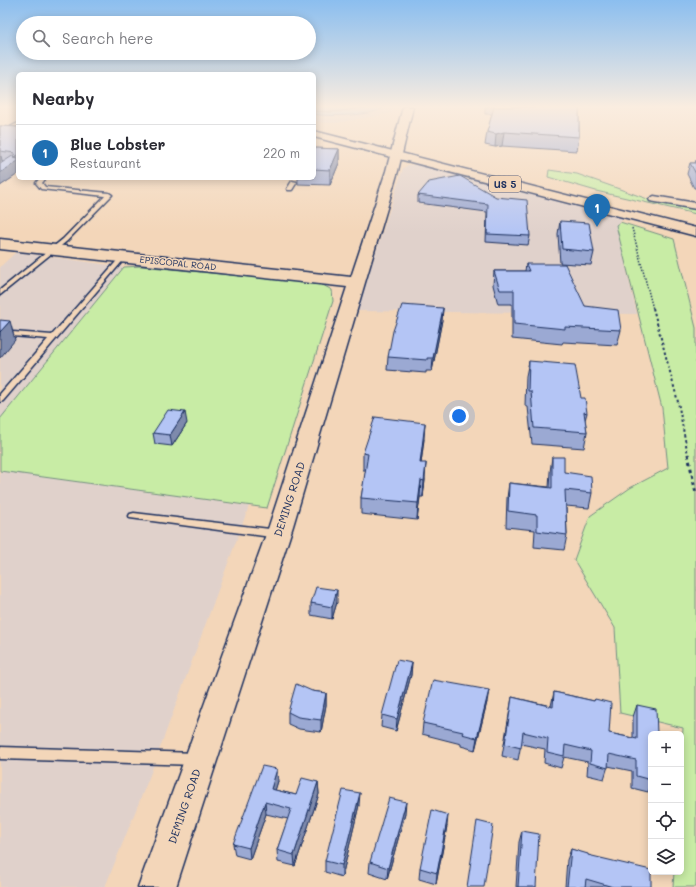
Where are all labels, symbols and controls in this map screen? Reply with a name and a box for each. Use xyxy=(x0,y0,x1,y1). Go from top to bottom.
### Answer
search box xyxy=(16,16,316,60)
icon: search xyxy=(30,27,52,49)
text: Search here xyxy=(62,28,153,48)
text: Nearby xyxy=(32,87,94,109)
text: Blue Lobster xyxy=(70,134,165,154)
text: 1 xyxy=(42,144,48,161)
text: 220 m xyxy=(263,144,300,161)
text: Restaurant xyxy=(70,154,141,171)
road number: US 5 xyxy=(489,176,521,192)
pin: 1 xyxy=(584,194,610,227)
street label: EPISCOPAL ROAD xyxy=(139,253,217,273)
your location xyxy=(449,406,469,426)
street label: DEMING ROAD xyxy=(270,460,308,538)
map controls xyxy=(648,731,684,875)
button: + xyxy=(648,731,684,767)
street label: DEMING ROAD xyxy=(164,767,204,845)
button: − xyxy=(648,767,684,803)
button: locate xyxy=(648,803,684,839)
button: layers xyxy=(648,839,684,875)

